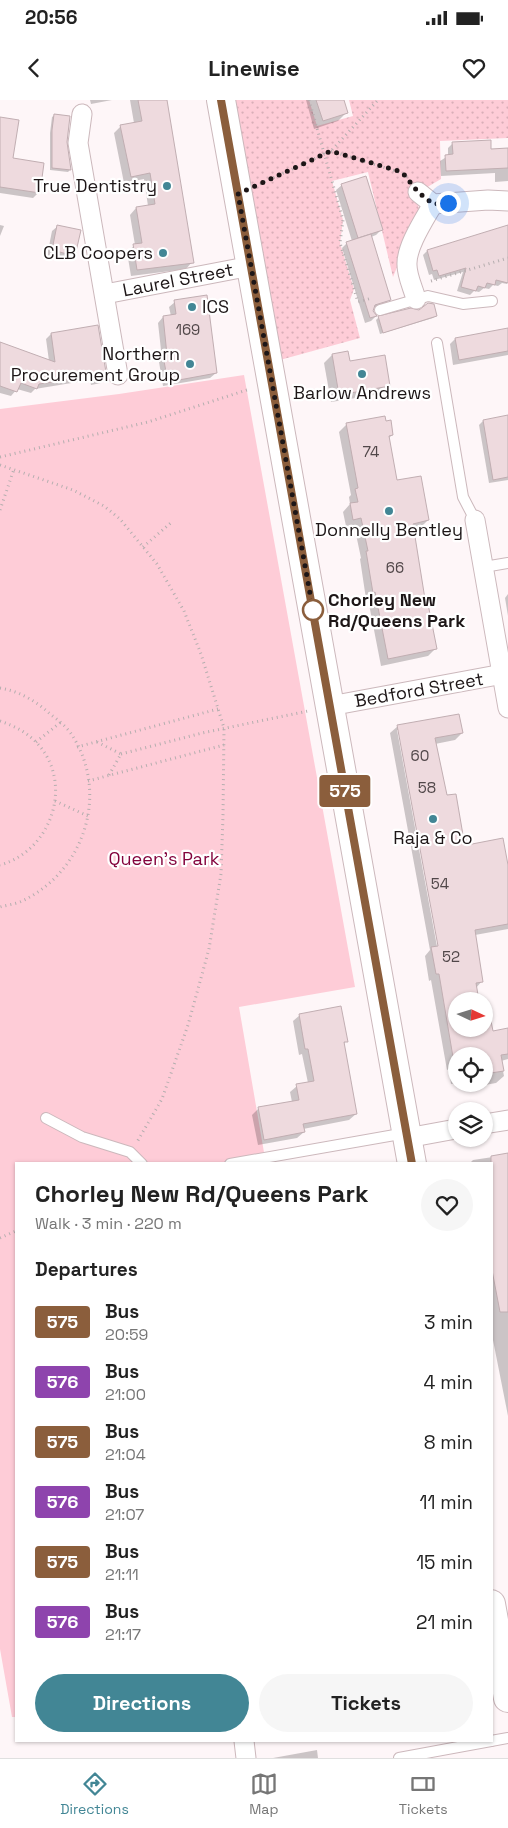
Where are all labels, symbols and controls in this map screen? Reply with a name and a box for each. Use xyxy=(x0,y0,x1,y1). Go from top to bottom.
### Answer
text: 20:56 xyxy=(25,5,77,30)
icon: back xyxy=(20,54,48,82)
text: Linewise xyxy=(208,54,300,82)
icon: heart xyxy=(460,54,488,82)
place label: True Dentistry xyxy=(33,174,157,197)
marker: True Dentistry xyxy=(161,180,173,192)
your location xyxy=(436,191,461,216)
place label: CLB Coopers xyxy=(43,241,153,264)
marker: CLB Coopers xyxy=(157,247,169,259)
street label: Laurel Street xyxy=(121,258,235,301)
place label: ICS xyxy=(202,295,229,318)
marker: ICS xyxy=(186,301,198,313)
house number: 169 xyxy=(176,320,200,339)
place label: Northern Procurement Group xyxy=(11,342,180,386)
marker: Northern Procurement Group xyxy=(184,358,196,370)
marker: Barlow Andrews xyxy=(356,368,368,380)
place label: Barlow Andrews xyxy=(293,381,431,404)
house number: 74 xyxy=(363,442,379,461)
marker: Donnelly Bentley xyxy=(383,505,395,517)
place label: Donnelly Bentley xyxy=(315,518,463,541)
house number: 66 xyxy=(386,558,404,577)
place label: Chorley New Rd/Queens Park xyxy=(328,588,465,632)
marker: Chorley New Rd/Queens Park xyxy=(302,599,324,621)
street label: Bedford Street xyxy=(353,667,485,712)
house number: 60 xyxy=(411,746,429,765)
line badge: 575 xyxy=(316,775,374,807)
house number: 58 xyxy=(418,778,436,797)
text: 575 xyxy=(329,779,361,802)
marker: Raja & Co xyxy=(427,813,439,825)
place label: Raja & Co xyxy=(393,826,473,849)
park label: Queen's Park xyxy=(109,847,220,870)
house number: 54 xyxy=(431,874,449,893)
house number: 52 xyxy=(442,947,460,966)
north arrow xyxy=(448,992,492,1038)
map controls xyxy=(448,992,493,1147)
button: locate xyxy=(448,1047,493,1092)
button: layers xyxy=(448,1102,493,1147)
text: Chorley New Rd/Queens Park xyxy=(35,1178,368,1209)
button: heart xyxy=(421,1179,473,1231)
text: Walk · 3 min · 220 m xyxy=(35,1213,182,1234)
text: Departures xyxy=(35,1257,138,1282)
text: Bus xyxy=(105,1299,139,1324)
text: 575 xyxy=(47,1310,78,1333)
text: 3 min xyxy=(424,1310,473,1335)
text: 20:59 xyxy=(105,1324,148,1345)
text: Bus xyxy=(105,1359,139,1384)
text: 576 xyxy=(47,1370,78,1393)
text: 4 min xyxy=(424,1370,473,1395)
text: 21:00 xyxy=(105,1384,146,1405)
text: Bus xyxy=(105,1419,139,1444)
text: 575 xyxy=(47,1430,78,1453)
text: 8 min xyxy=(424,1430,473,1455)
text: 21:04 xyxy=(105,1444,146,1465)
text: Bus xyxy=(105,1479,139,1504)
text: 576 xyxy=(47,1490,78,1513)
text: 11 min xyxy=(420,1490,473,1515)
text: 21:07 xyxy=(105,1504,144,1525)
text: Bus xyxy=(105,1539,139,1564)
text: 575 xyxy=(47,1550,78,1573)
text: 15 min xyxy=(416,1550,473,1575)
text: 21:11 xyxy=(105,1564,139,1585)
text: Bus xyxy=(105,1599,139,1624)
text: 576 xyxy=(47,1610,78,1633)
text: 21 min xyxy=(416,1610,473,1635)
text: 21:17 xyxy=(105,1624,141,1645)
button: Directions xyxy=(35,1674,249,1732)
button: Tickets xyxy=(259,1674,473,1732)
tab: Directions xyxy=(60,1770,129,1818)
tab: Map xyxy=(249,1770,278,1818)
tab: Tickets xyxy=(399,1770,448,1818)

